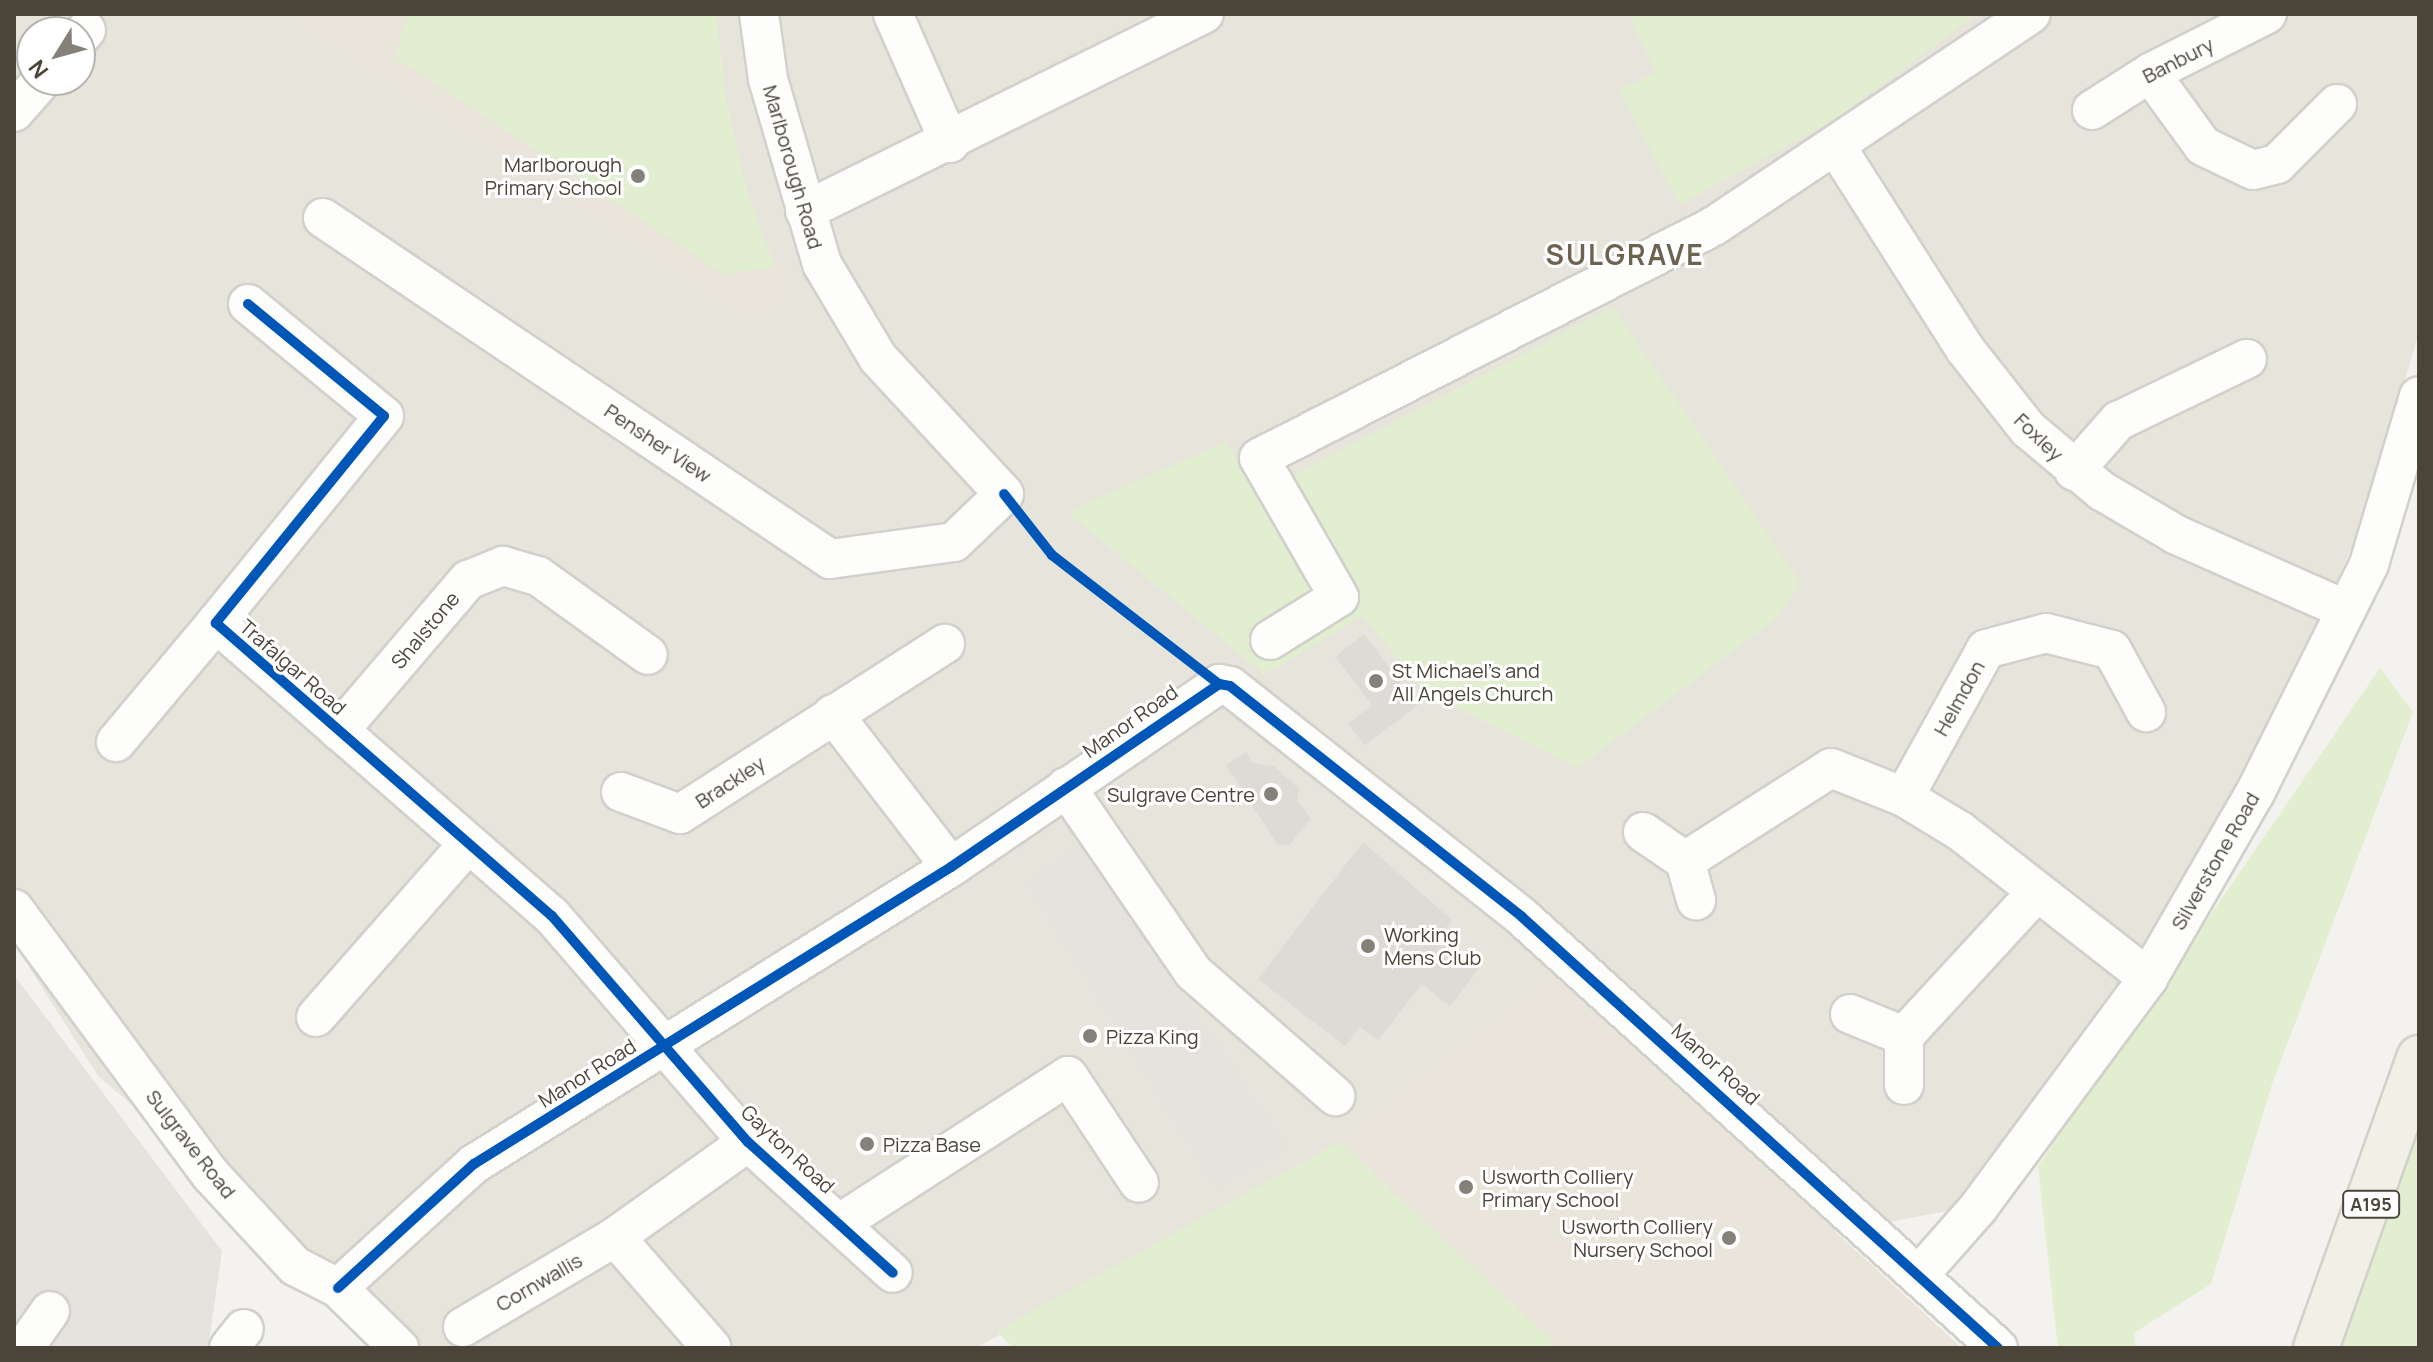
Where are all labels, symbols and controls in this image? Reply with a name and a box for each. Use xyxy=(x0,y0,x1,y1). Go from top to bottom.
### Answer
north arrow xyxy=(16,16,96,96)
street label: Banbury xyxy=(2138,32,2218,88)
text: N xyxy=(22,54,55,85)
street label: Marlborough Road xyxy=(758,82,828,252)
place label: Marlborough Primary School xyxy=(485,152,622,199)
marker: Marlborough Primary School xyxy=(629,167,647,185)
district label: SULGRAVE xyxy=(1545,237,1705,271)
street label: Pensher View xyxy=(600,399,716,487)
street label: Foxley xyxy=(2010,408,2068,466)
street label: Shalstone xyxy=(386,586,464,674)
street label: Trafalgar Road xyxy=(235,614,351,720)
street label: Helmdon xyxy=(1929,656,1989,740)
place label: St Michael's and All Angels Church xyxy=(1392,658,1553,705)
marker: St Michael's and All Angels Church xyxy=(1367,672,1385,690)
street label: Manor Road xyxy=(1078,680,1182,762)
street label: Brackley xyxy=(691,751,769,813)
place label: Sulgrave Centre xyxy=(1107,782,1255,806)
marker: Sulgrave Centre xyxy=(1262,785,1280,803)
street label: Silverstone Road xyxy=(2166,788,2264,934)
place label: Working Mens Club xyxy=(1384,922,1481,969)
marker: Working Mens Club xyxy=(1359,937,1377,955)
street label: Manor Road xyxy=(1667,1018,1765,1110)
place label: Pizza King xyxy=(1106,1024,1199,1048)
marker: Pizza King xyxy=(1081,1027,1099,1045)
street label: Manor Road xyxy=(534,1034,640,1112)
street label: Sulgrave Road xyxy=(141,1085,241,1203)
street label: Gayton Road xyxy=(736,1100,840,1198)
place label: Pizza Base xyxy=(883,1132,981,1156)
marker: Pizza Base xyxy=(858,1135,876,1153)
place label: Usworth Colliery Primary School xyxy=(1482,1164,1633,1211)
marker: Usworth Colliery Primary School xyxy=(1457,1178,1475,1196)
road number: A195 xyxy=(2341,1190,2401,1218)
place label: Usworth Colliery Nursery School xyxy=(1562,1214,1713,1261)
marker: Usworth Colliery Nursery School xyxy=(1720,1229,1738,1247)
street label: Cornwallis xyxy=(492,1248,586,1316)

